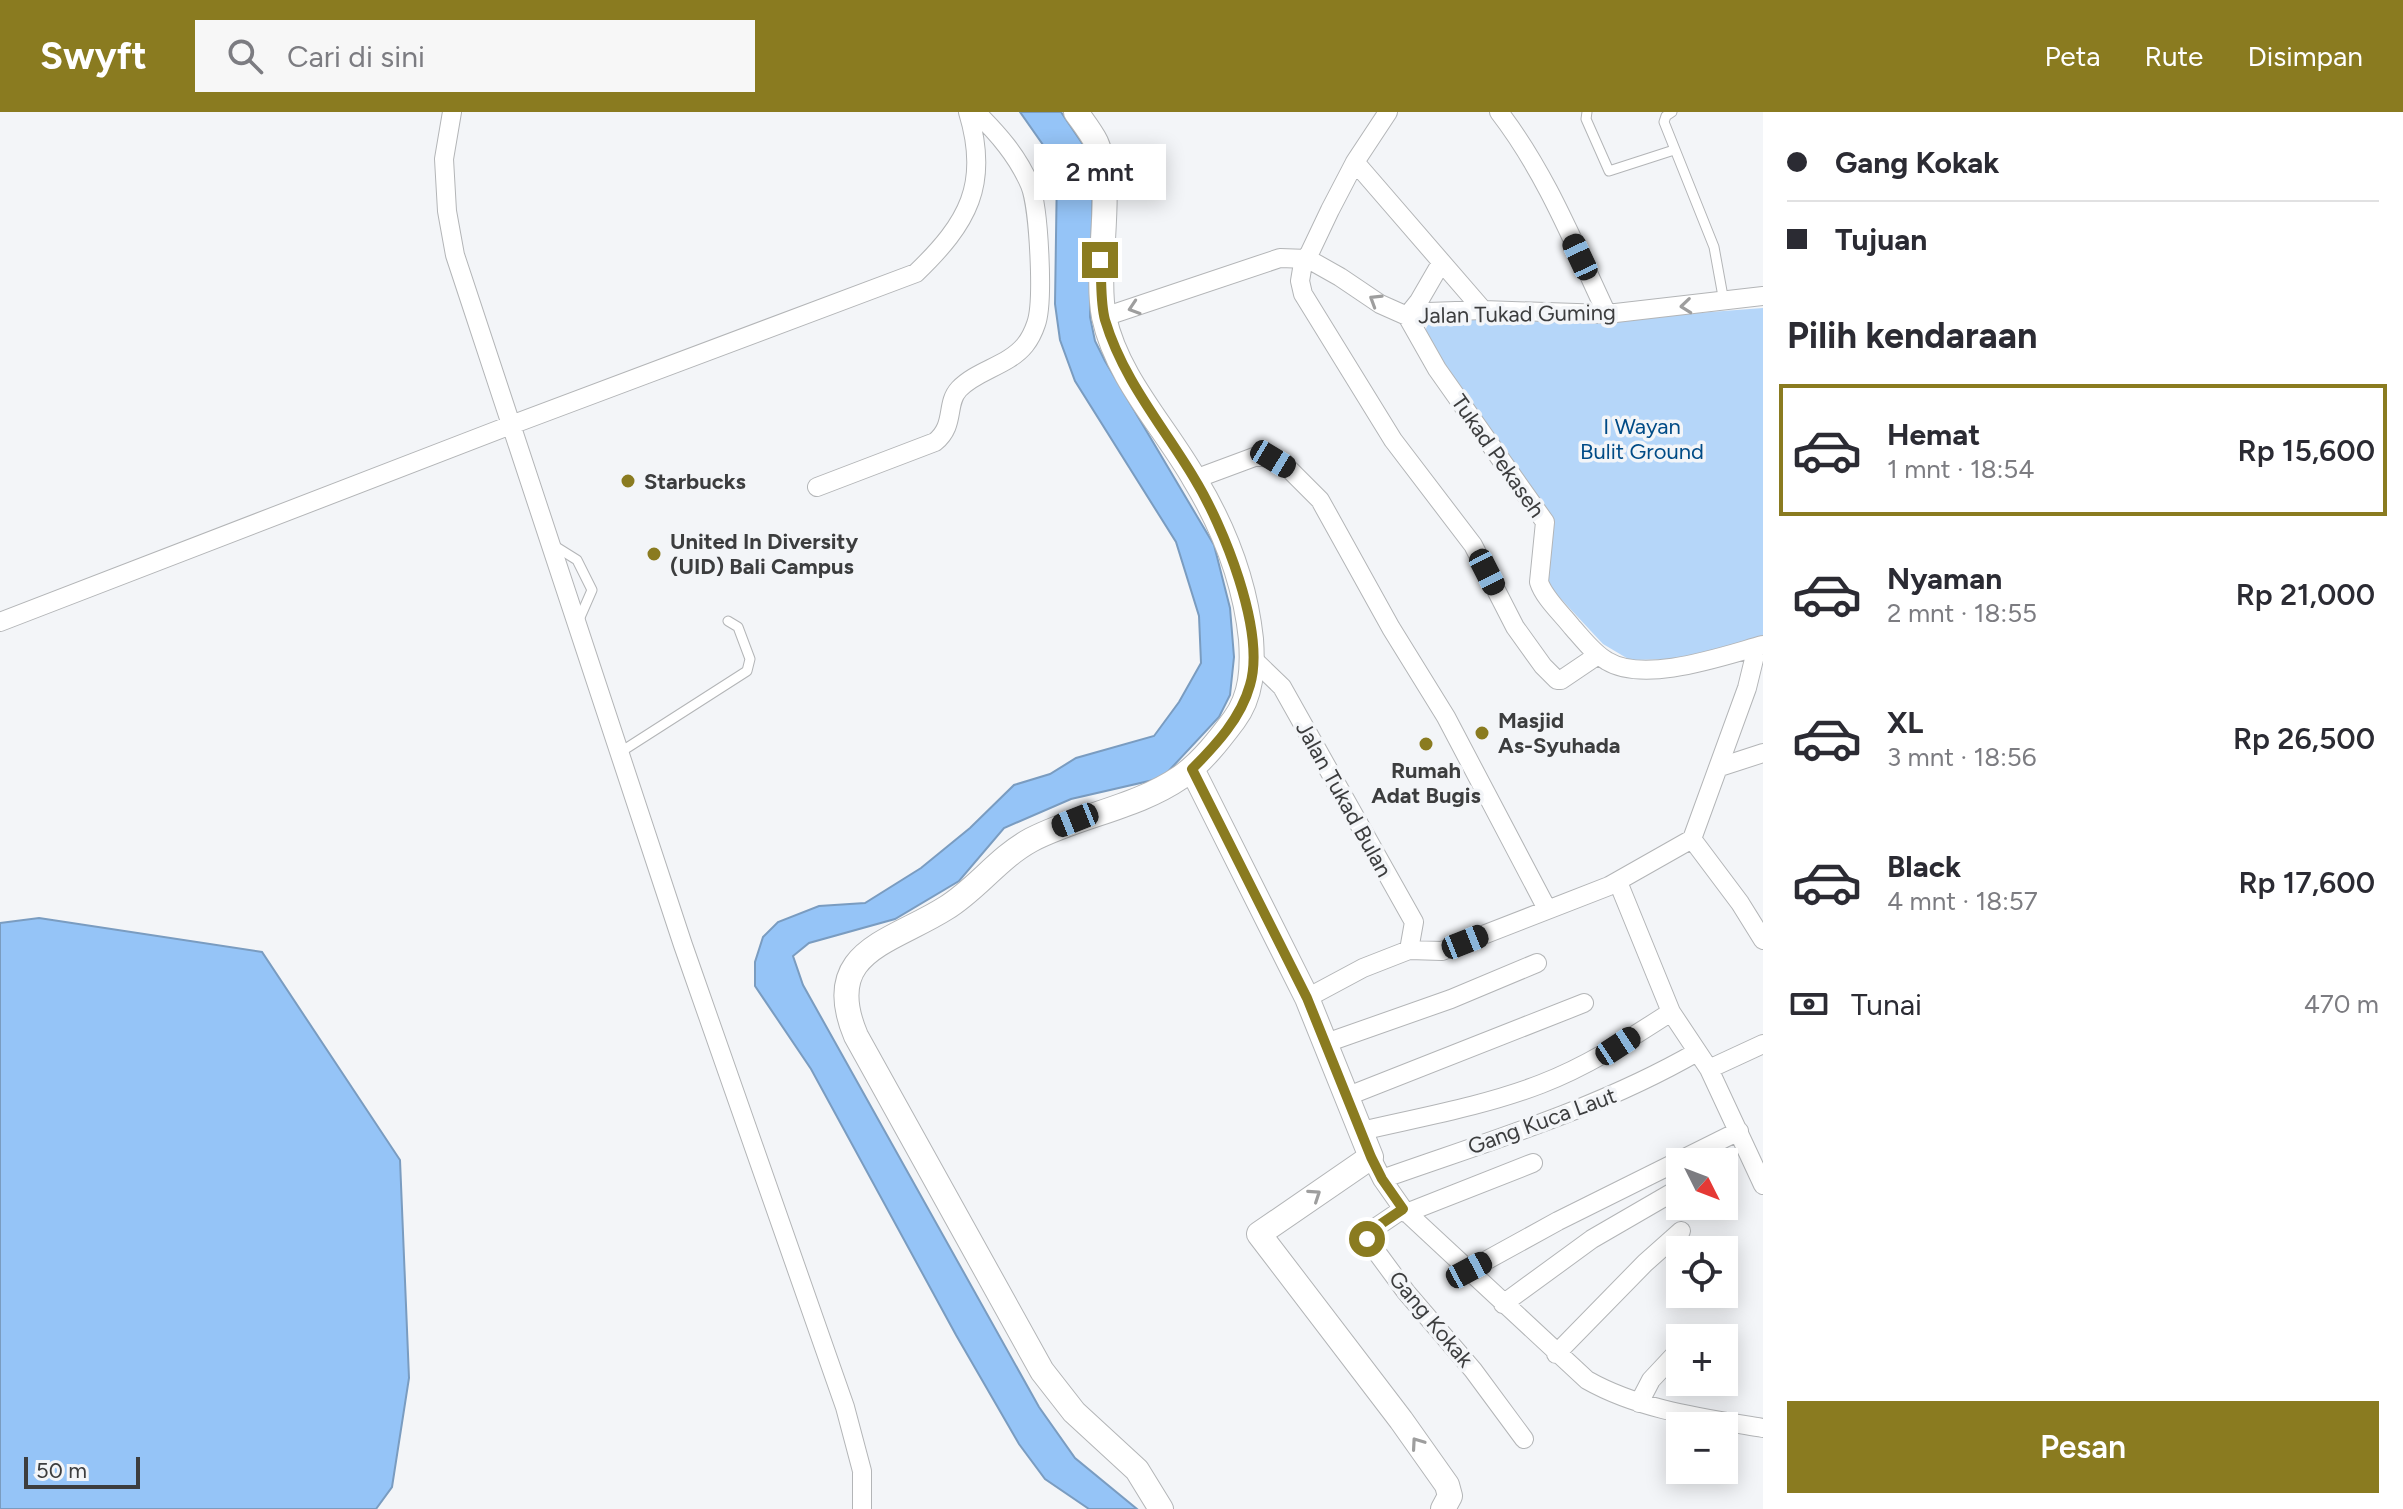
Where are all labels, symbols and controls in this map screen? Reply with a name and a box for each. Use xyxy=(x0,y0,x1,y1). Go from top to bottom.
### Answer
search box xyxy=(195,20,755,92)
text: Swyft xyxy=(40,33,147,79)
icon: search xyxy=(223,34,267,78)
text: Cari di sini xyxy=(287,38,425,75)
text: Peta xyxy=(2044,39,2100,73)
text: Rute xyxy=(2144,39,2203,73)
text: Disimpan xyxy=(2247,39,2363,73)
callout: 2 mnt xyxy=(1034,144,1166,200)
text: Gang Kokak xyxy=(1835,144,2000,181)
text: 2 mnt xyxy=(1066,156,1134,188)
text: Tujuan xyxy=(1835,221,1927,258)
car xyxy=(1559,230,1601,284)
route end xyxy=(1082,242,1118,278)
one-way arrow xyxy=(1369,294,1383,309)
one-way arrow xyxy=(1679,297,1692,314)
one-way arrow xyxy=(1128,298,1142,314)
street label: Jalan Tukad Guming xyxy=(1418,299,1616,329)
text: Pilih kendaraan xyxy=(1787,314,2037,357)
street label: Tukad Pekaseh xyxy=(1446,389,1550,523)
park label: I Wayan Bulit Ground xyxy=(1580,413,1704,465)
icon: car xyxy=(1791,414,1863,486)
text: Hemat xyxy=(1887,416,1980,453)
text: Rp 15,600 xyxy=(2238,432,2375,469)
car xyxy=(1246,436,1300,482)
text: 1 mnt · 18:54 xyxy=(1887,453,2034,485)
place label: Starbucks xyxy=(644,468,746,495)
marker: Starbucks xyxy=(619,472,637,490)
place label: United In Diversity (UID) Bali Campus xyxy=(670,528,858,580)
marker: United In Diversity (UID) Bali Campus xyxy=(645,545,663,563)
car xyxy=(1465,545,1509,599)
icon: car xyxy=(1791,558,1863,630)
text: Nyaman xyxy=(1887,560,2002,597)
text: Rp 21,000 xyxy=(2236,576,2375,613)
text: 2 mnt · 18:55 xyxy=(1887,597,2037,629)
icon: car xyxy=(1791,702,1863,774)
text: XL xyxy=(1887,704,1923,741)
place label: Masjid As-Syuhada xyxy=(1498,707,1621,759)
street label: Jalan Tukad Bulan xyxy=(1290,716,1398,882)
text: Rp 26,500 xyxy=(2233,720,2375,757)
marker: Masjid As-Syuhada xyxy=(1473,724,1491,742)
marker: Rumah Adat Bugis xyxy=(1417,735,1435,753)
text: 3 mnt · 18:56 xyxy=(1887,741,2036,773)
place label: Rumah Adat Bugis xyxy=(1371,757,1481,809)
car xyxy=(1048,800,1102,840)
icon: car xyxy=(1791,846,1863,918)
text: Black xyxy=(1887,848,1961,885)
text: Rp 17,600 xyxy=(2238,864,2375,901)
text: 4 mnt · 18:57 xyxy=(1887,885,2038,917)
car xyxy=(1438,922,1492,962)
icon: cash xyxy=(1787,982,1831,1026)
text: Tunai xyxy=(1851,986,1922,1023)
text: 470 m xyxy=(2304,988,2379,1020)
car xyxy=(1591,1023,1645,1069)
street label: Gang Kuca Laut xyxy=(1464,1082,1620,1160)
north arrow xyxy=(1666,1148,1738,1220)
map controls xyxy=(1666,1148,1738,1484)
one-way arrow xyxy=(1306,1190,1321,1205)
route start xyxy=(1349,1221,1385,1257)
button: locate xyxy=(1666,1236,1738,1308)
car xyxy=(1442,1248,1496,1292)
street label: Gang Kokak xyxy=(1383,1266,1479,1373)
button: + xyxy=(1666,1324,1738,1396)
button: Pesan xyxy=(1787,1401,2379,1493)
button: − xyxy=(1666,1412,1738,1484)
one-way arrow xyxy=(1412,1437,1427,1451)
scale bar xyxy=(24,1453,140,1489)
text: 50 m xyxy=(36,1457,87,1484)

